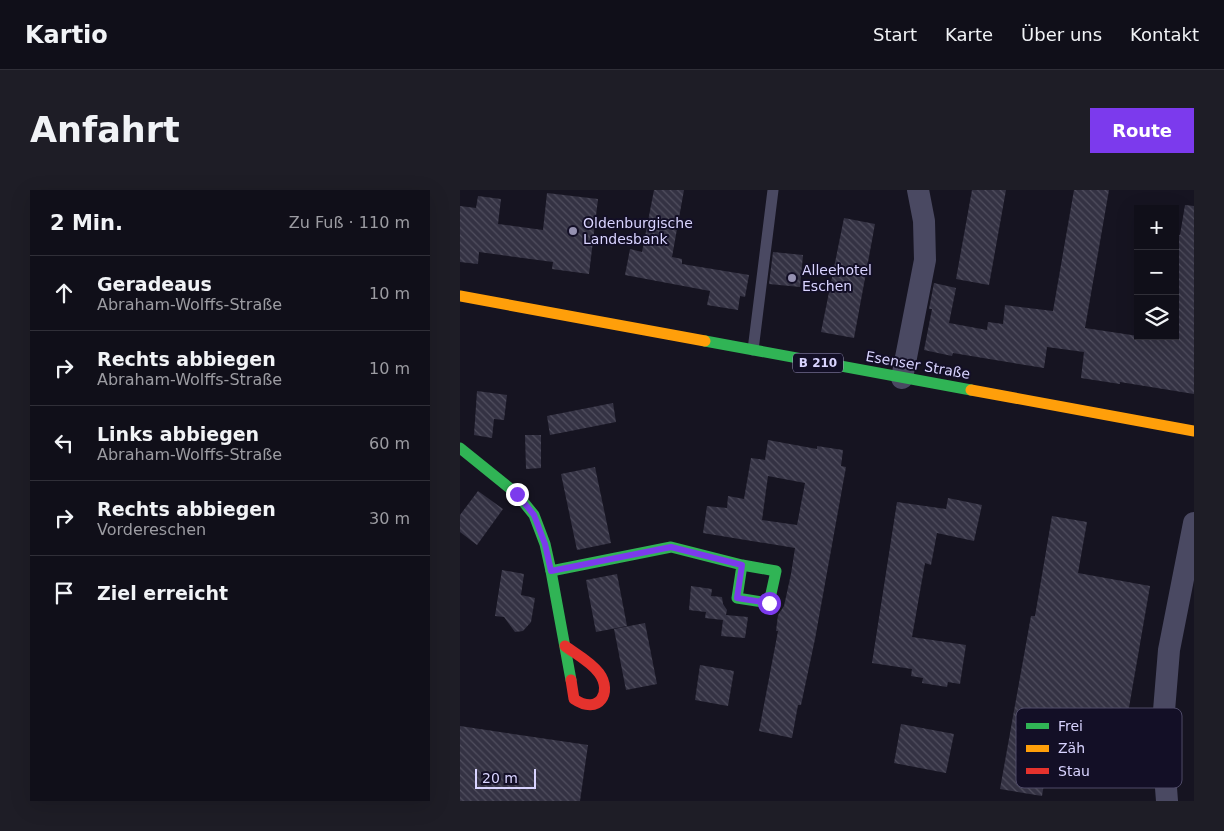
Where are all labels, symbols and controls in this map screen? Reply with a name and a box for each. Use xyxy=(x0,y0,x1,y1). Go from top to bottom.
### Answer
text: Kartio xyxy=(25,21,108,49)
text: Start xyxy=(873,24,917,45)
text: Karte xyxy=(945,24,993,45)
text: Über uns xyxy=(1021,24,1102,45)
text: Kontakt xyxy=(1130,24,1199,45)
button: Route xyxy=(1090,108,1194,153)
text: Anfahrt xyxy=(30,110,180,150)
map controls xyxy=(1134,205,1179,340)
button: + xyxy=(1134,205,1179,250)
text: 2 Min. xyxy=(50,211,123,235)
text: Zu Fuß · 110 m xyxy=(289,213,410,232)
place label: Oldenburgische Landesbank xyxy=(583,215,693,247)
marker: Oldenburgische Landesbank xyxy=(567,225,579,237)
button: − xyxy=(1134,250,1179,295)
place label: Alleehotel Eschen xyxy=(802,262,872,294)
marker: Alleehotel Eschen xyxy=(786,272,798,284)
text: Geradeaus xyxy=(97,273,212,295)
icon: ahead xyxy=(50,279,78,307)
text: 10 m xyxy=(369,284,410,303)
text: Abraham-Wolffs-Straße xyxy=(97,295,282,314)
button: layers xyxy=(1134,295,1179,340)
text: Rechts abbiegen xyxy=(97,348,276,370)
street label: Esenser Straße xyxy=(864,348,972,382)
icon: right xyxy=(50,354,78,382)
road number: B 210 xyxy=(793,354,843,372)
text: 10 m xyxy=(369,359,410,378)
text: Abraham-Wolffs-Straße xyxy=(97,370,282,389)
text: Links abbiegen xyxy=(97,423,259,445)
icon: left xyxy=(50,429,78,457)
text: 60 m xyxy=(369,434,410,453)
text: Abraham-Wolffs-Straße xyxy=(97,445,282,464)
route end xyxy=(506,483,529,506)
text: Rechts abbiegen xyxy=(97,498,276,520)
icon: right xyxy=(50,504,78,532)
text: 30 m xyxy=(369,509,410,528)
text: Vordereschen xyxy=(97,520,206,539)
icon: arrive xyxy=(50,579,78,607)
text: Ziel erreicht xyxy=(97,582,228,604)
route start xyxy=(758,592,781,615)
legend xyxy=(1016,708,1182,788)
text: Frei xyxy=(1058,718,1083,734)
text: Zäh xyxy=(1058,740,1085,756)
text: Stau xyxy=(1058,763,1090,779)
scale bar xyxy=(475,766,536,789)
text: 20 m xyxy=(482,770,518,786)

